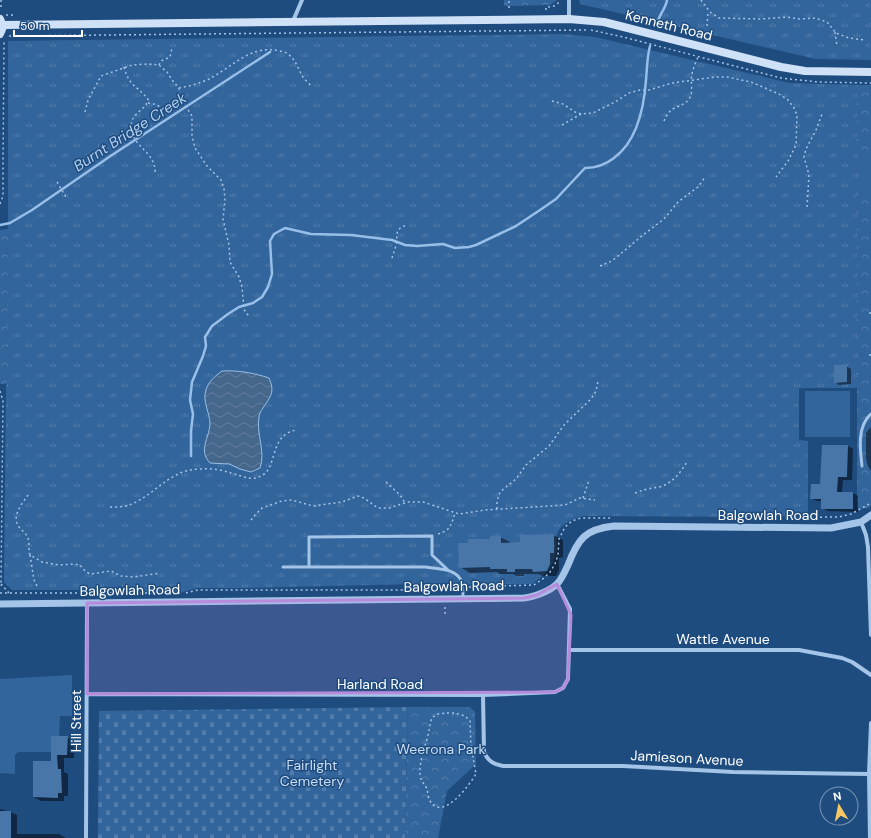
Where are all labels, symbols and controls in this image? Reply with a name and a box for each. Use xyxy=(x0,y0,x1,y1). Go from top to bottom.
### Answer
street label: Kenneth Road xyxy=(623,5,715,45)
scale bar xyxy=(14,12,82,38)
text: 50 m xyxy=(20,18,49,34)
water label: Burnt Bridge Creek xyxy=(70,88,191,176)
street label: Balgowlah Road xyxy=(718,506,818,524)
street label: Balgowlah Road xyxy=(404,576,504,596)
street label: Balgowlah Road xyxy=(80,580,180,600)
street label: Wattle Avenue xyxy=(676,630,770,648)
street label: Harland Road xyxy=(337,675,423,693)
street label: Hill Street xyxy=(67,690,85,752)
park label: Weerona Park xyxy=(397,740,485,758)
street label: Jamieson Avenue xyxy=(630,746,744,770)
park label: Fairlight Cemetery xyxy=(280,756,344,790)
north arrow xyxy=(819,786,859,826)
text: N xyxy=(832,789,842,804)

